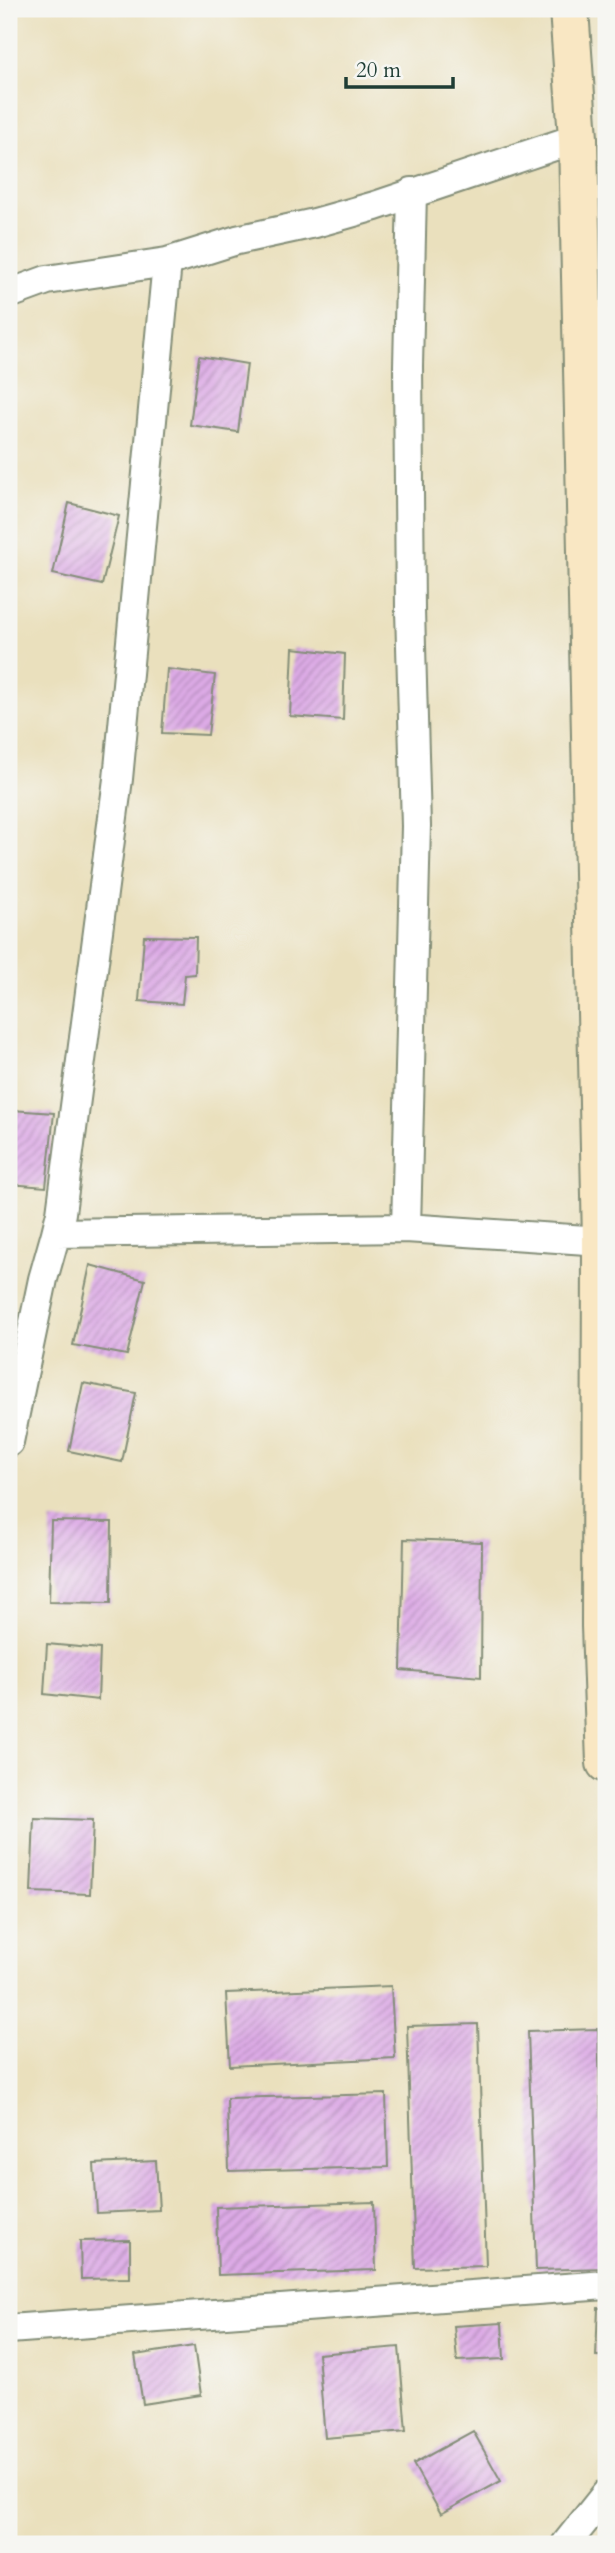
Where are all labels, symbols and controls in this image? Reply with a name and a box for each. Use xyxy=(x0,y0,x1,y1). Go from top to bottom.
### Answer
scale bar xyxy=(346,46,452,90)
text: 20 m xyxy=(356,56,401,85)

